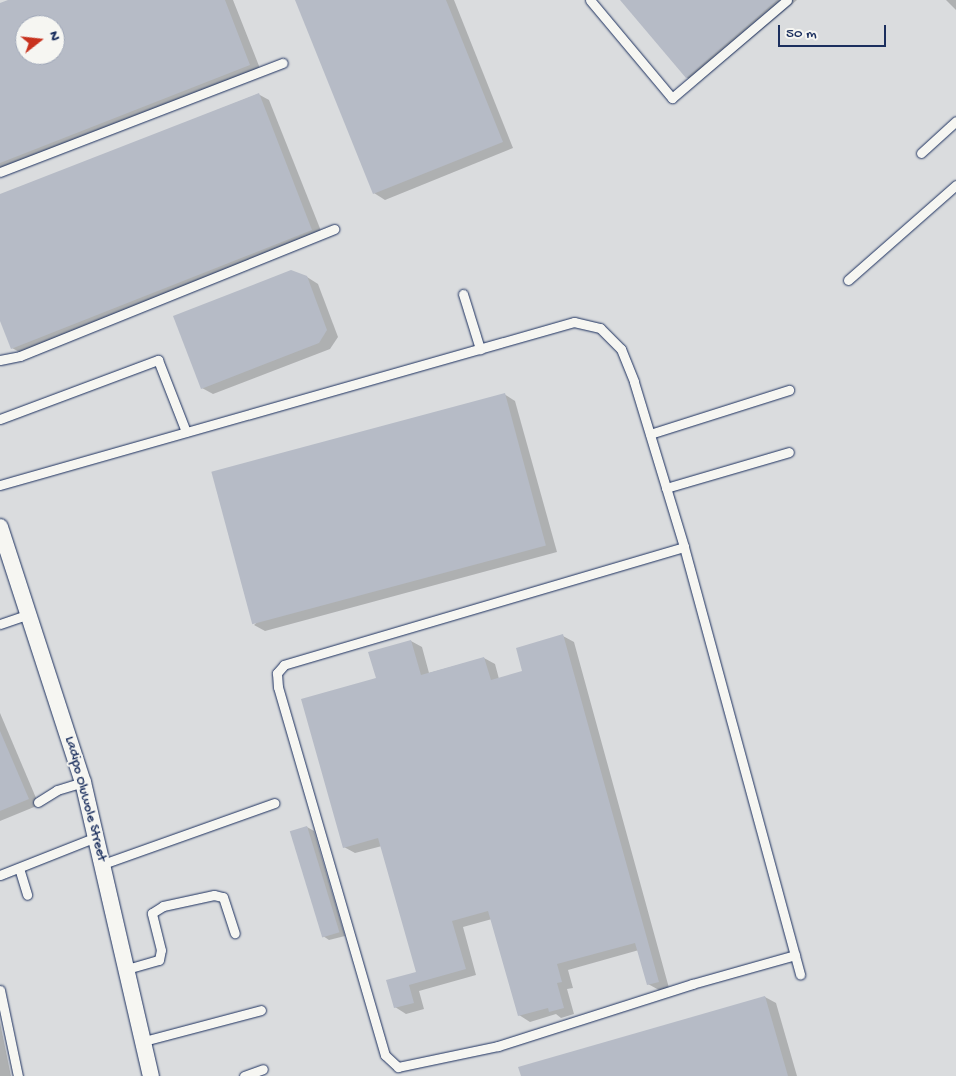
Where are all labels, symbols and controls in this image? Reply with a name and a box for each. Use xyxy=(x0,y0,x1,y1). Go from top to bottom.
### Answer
north arrow xyxy=(15,15,65,65)
scale bar xyxy=(781,15,888,47)
text: 50 m xyxy=(786,25,817,43)
text: N xyxy=(45,29,63,43)
street label: Ladipo Oluwole Street xyxy=(60,735,110,863)

